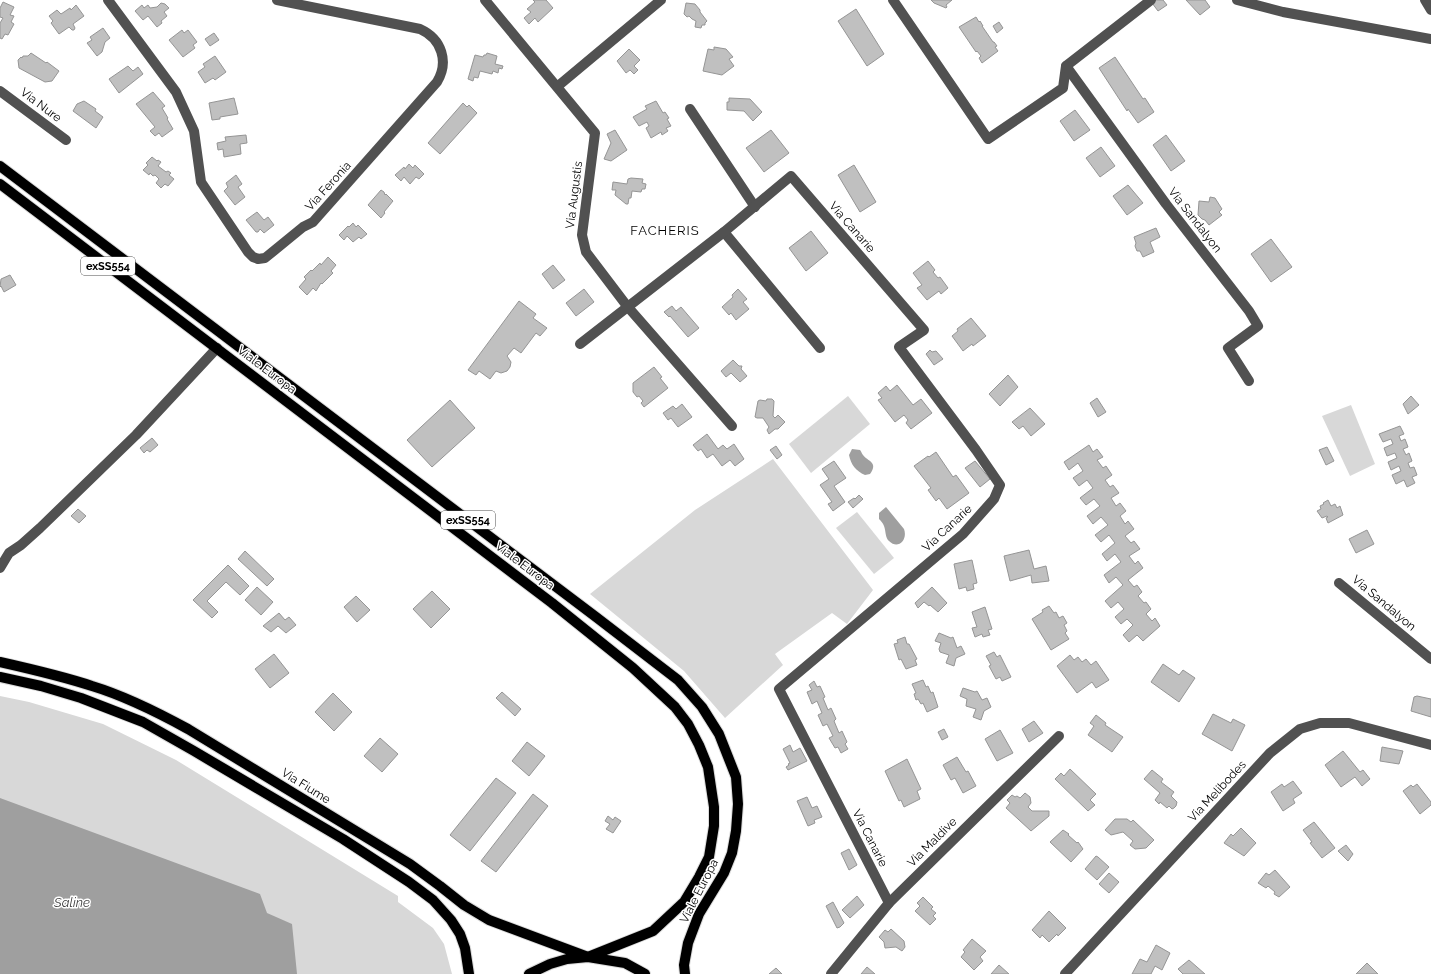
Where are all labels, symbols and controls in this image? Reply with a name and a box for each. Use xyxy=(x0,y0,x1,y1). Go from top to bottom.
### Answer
street label: Via Nure xyxy=(18,85,64,125)
street label: Via Feronia xyxy=(302,158,354,214)
street label: Via Augustis xyxy=(563,160,585,230)
street label: Via Sandalyon xyxy=(1165,185,1225,255)
street label: Via Canarie xyxy=(826,199,878,255)
district label: FACHERIS xyxy=(630,223,700,238)
road number: exSS554 xyxy=(81,257,135,275)
street label: Viale Europa xyxy=(235,343,299,397)
street label: Via Canarie xyxy=(919,502,975,554)
road number: exSS554 xyxy=(441,511,495,529)
street label: Viale Europa xyxy=(493,539,557,593)
street label: Via Sandalyon xyxy=(1349,572,1419,634)
street label: Via Melibodes xyxy=(1185,757,1249,825)
street label: Via Fiume xyxy=(279,765,333,807)
street label: Via Canarie xyxy=(850,807,890,869)
street label: Via Maldive xyxy=(904,814,960,870)
street label: Viale Europa xyxy=(677,857,721,925)
water label: Saline xyxy=(53,895,90,910)

